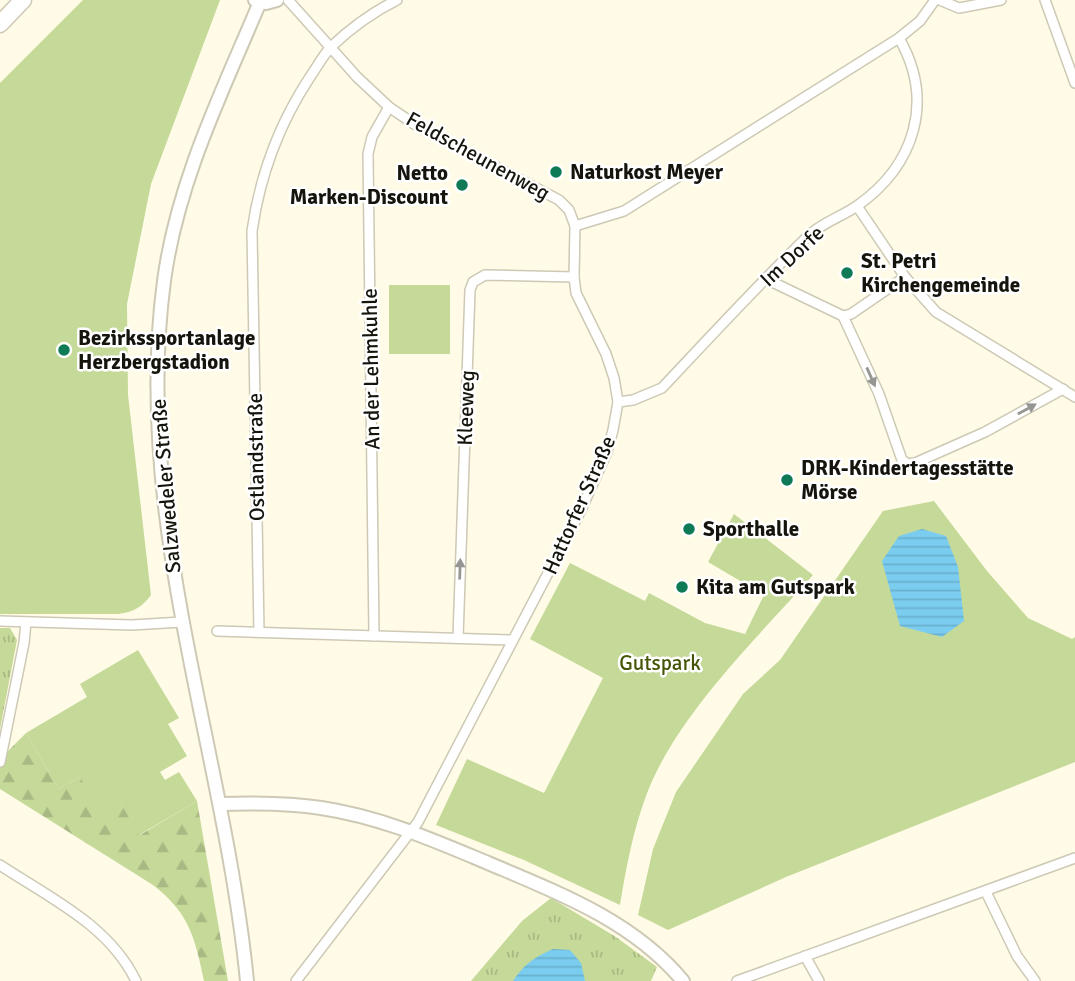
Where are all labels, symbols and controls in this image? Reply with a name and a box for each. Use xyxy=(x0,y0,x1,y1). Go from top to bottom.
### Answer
street label: Feldscheunenweg xyxy=(402,106,554,206)
place label: Naturkost Meyer xyxy=(570,159,724,185)
place label: Netto Marken-Discount xyxy=(290,160,448,210)
marker: Naturkost Meyer xyxy=(548,164,564,180)
marker: Netto Marken-Discount xyxy=(454,177,470,193)
street label: Im Dorfe xyxy=(755,220,829,292)
place label: St. Petri Kirchengemeinde xyxy=(861,248,1020,298)
marker: St. Petri Kirchengemeinde xyxy=(839,265,855,281)
street label: An der Lehmkuhle xyxy=(357,288,385,450)
place label: Bezirkssportanlage Herzbergstadion xyxy=(78,325,255,375)
marker: Bezirkssportanlage Herzbergstadion xyxy=(56,342,72,358)
one-way arrow xyxy=(866,367,877,388)
street label: Kleeweg xyxy=(452,370,480,446)
street label: Ostlandstraße xyxy=(242,393,270,521)
street label: Salzwedeler Straße xyxy=(145,398,187,574)
one-way arrow xyxy=(1018,403,1038,415)
street label: Hattorfer Straße xyxy=(537,432,621,578)
place label: DRK-Kindertagesstätte Mörse xyxy=(801,455,1014,505)
marker: DRK-Kindertagesstätte Mörse xyxy=(779,472,795,488)
place label: Sporthalle xyxy=(703,516,799,542)
marker: Sporthalle xyxy=(681,521,697,537)
one-way arrow xyxy=(455,558,466,580)
place label: Kita am Gutspark xyxy=(696,574,855,600)
marker: Kita am Gutspark xyxy=(674,579,690,595)
park label: Gutspark xyxy=(619,650,701,676)

